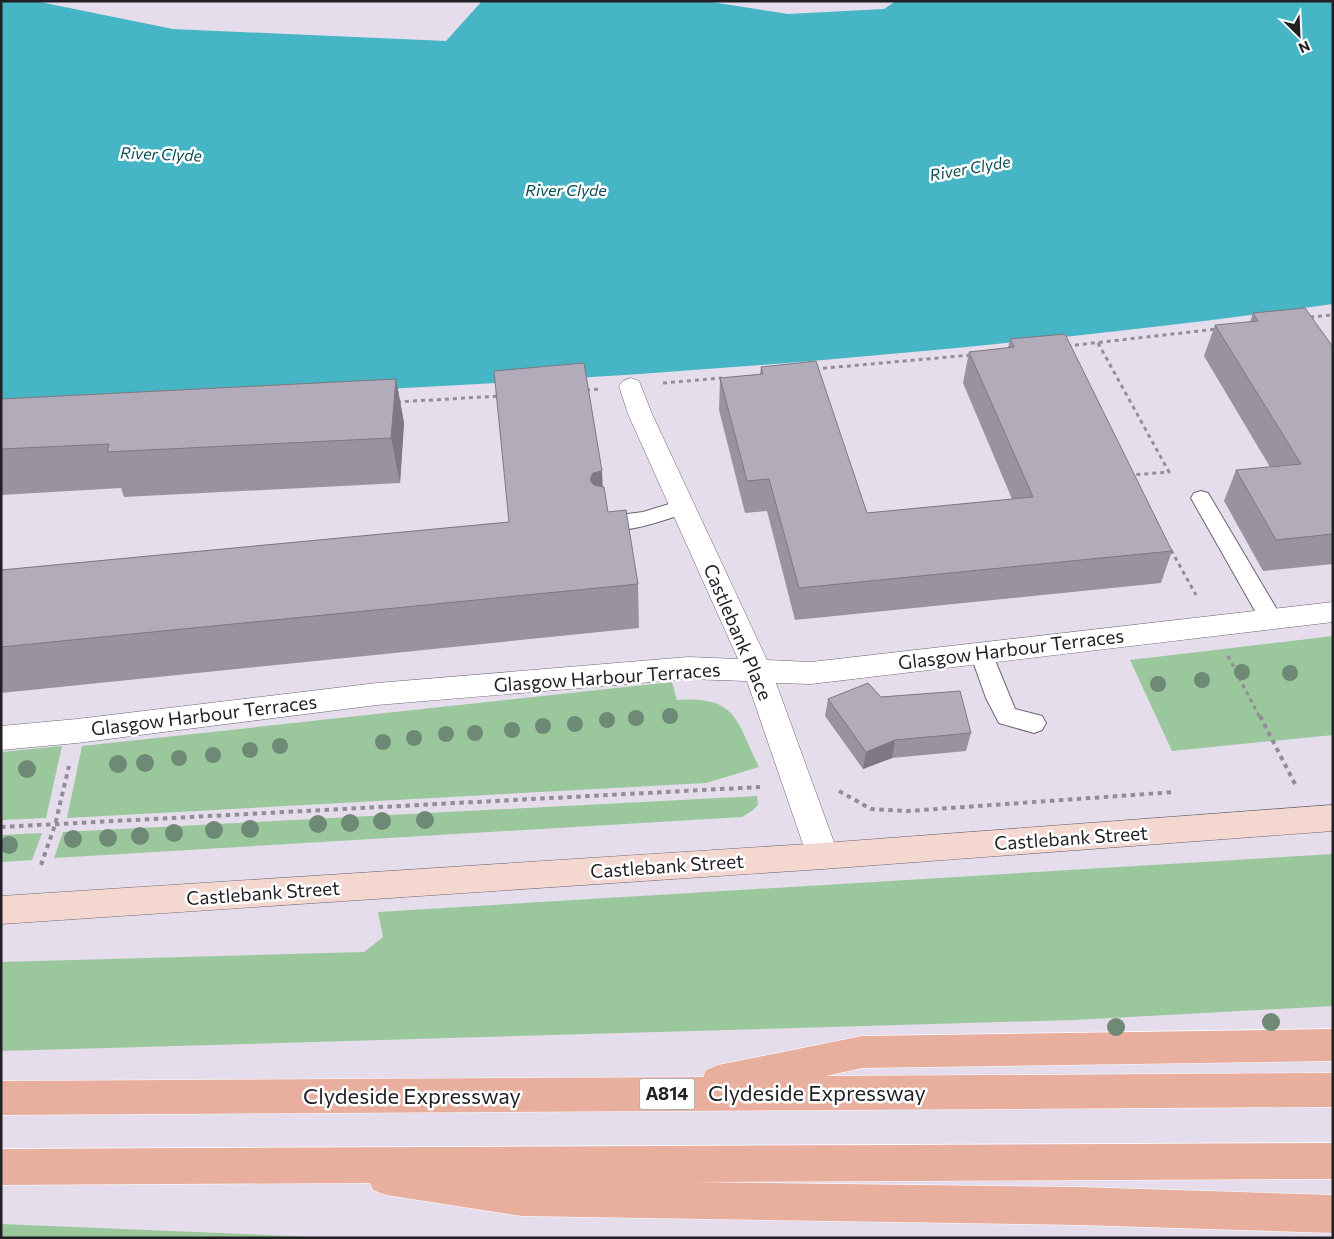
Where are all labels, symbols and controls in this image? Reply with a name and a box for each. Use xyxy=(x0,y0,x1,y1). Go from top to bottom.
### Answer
north arrow xyxy=(1274,10,1324,60)
text: N xyxy=(1296,37,1313,57)
water label: River Clyde xyxy=(120,143,203,164)
water label: River Clyde xyxy=(928,151,1012,184)
water label: River Clyde xyxy=(525,180,607,199)
street label: Castlebank Place xyxy=(699,560,778,704)
street label: Glasgow Harbour Terraces xyxy=(897,623,1125,674)
street label: Glasgow Harbour Terraces xyxy=(493,657,721,696)
street label: Glasgow Harbour Terraces xyxy=(90,689,318,740)
street label: Castlebank Street xyxy=(993,821,1149,854)
street label: Castlebank Street xyxy=(589,849,745,882)
street label: Castlebank Street xyxy=(185,876,341,909)
road number: A814 xyxy=(640,1078,694,1110)
street label: Clydeside Expressway xyxy=(708,1079,926,1106)
street label: Clydeside Expressway xyxy=(303,1082,521,1109)

